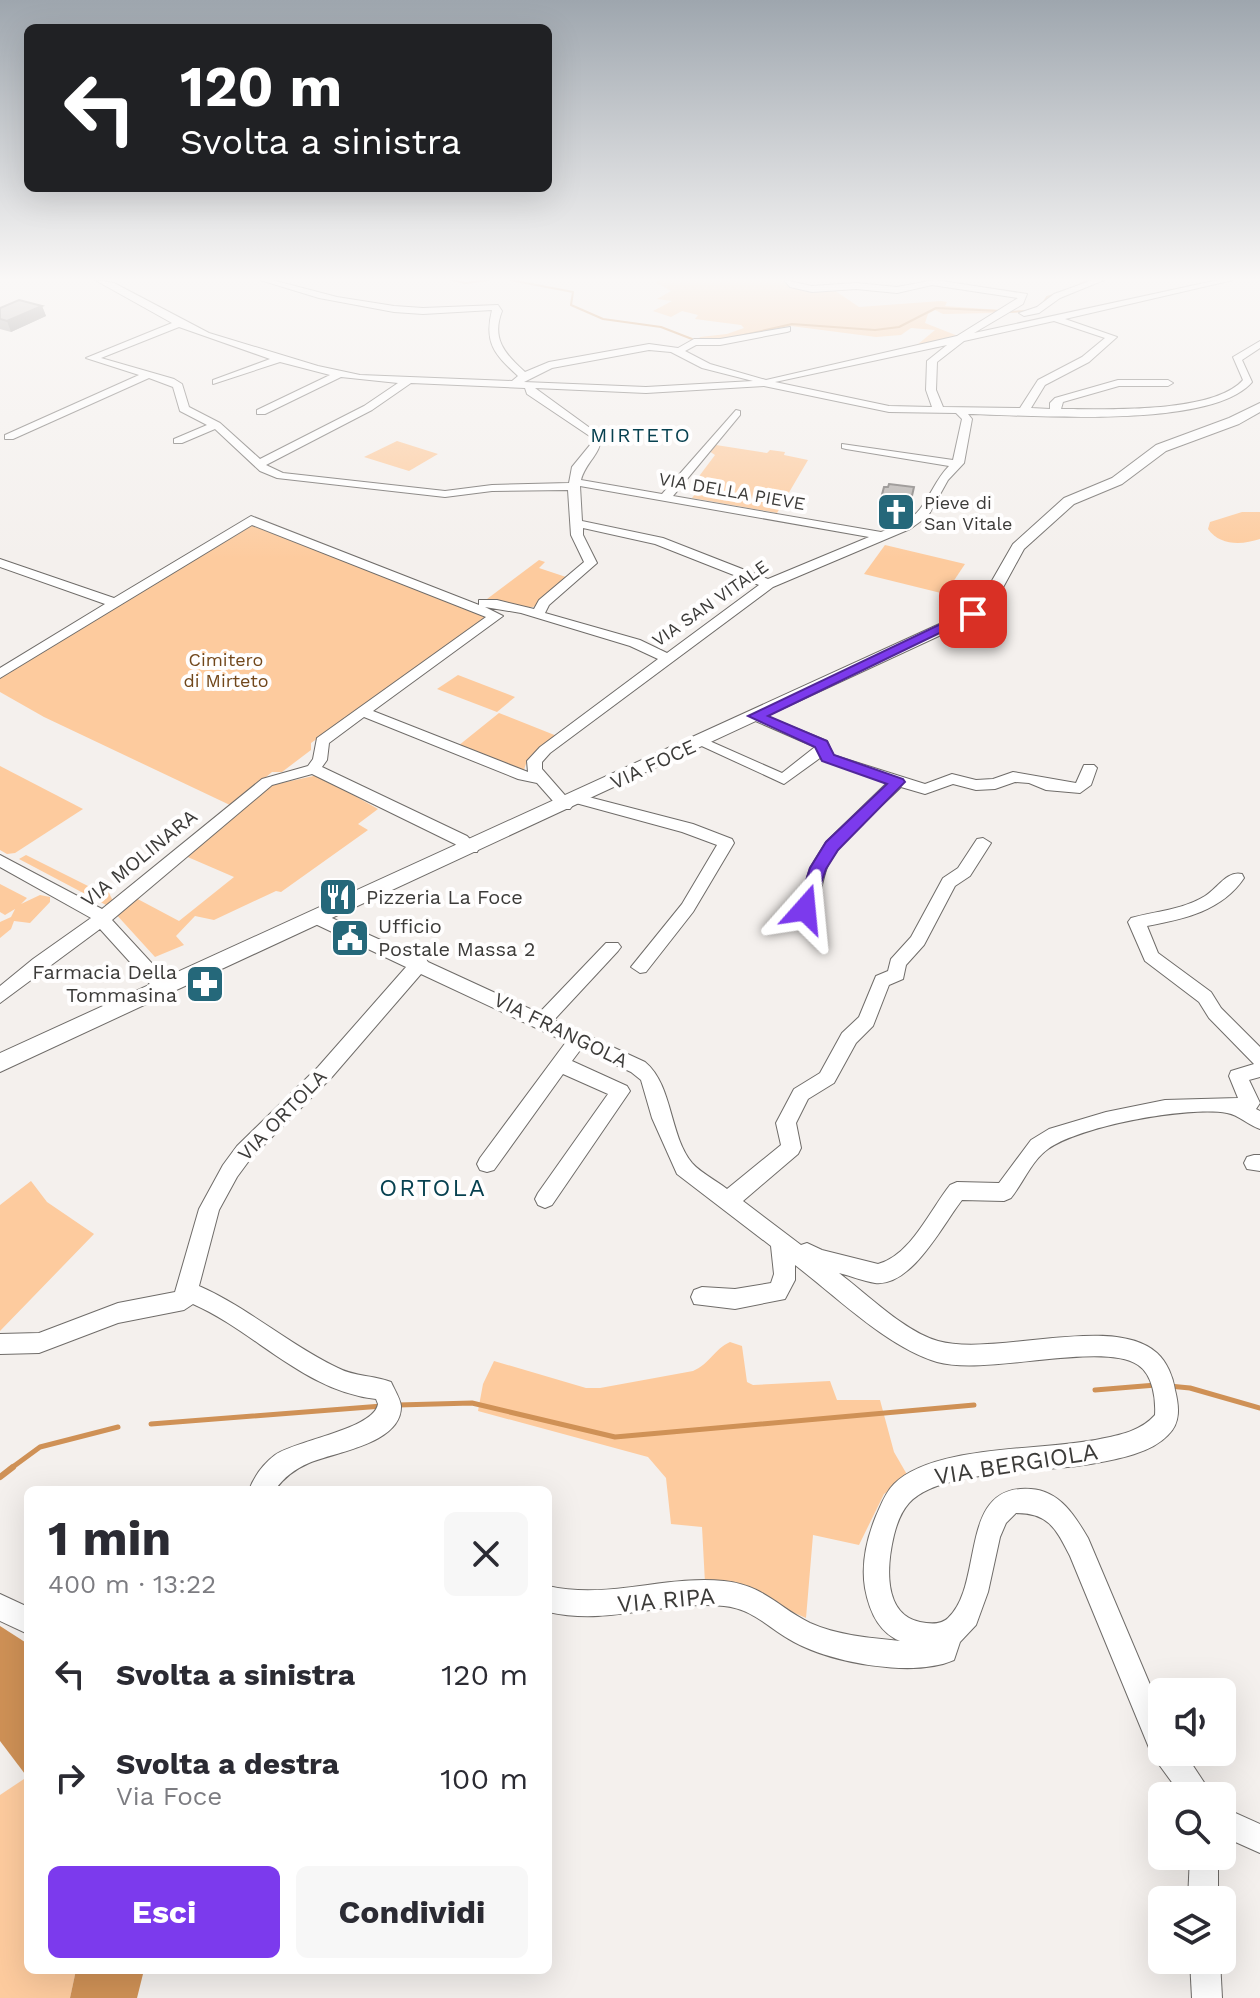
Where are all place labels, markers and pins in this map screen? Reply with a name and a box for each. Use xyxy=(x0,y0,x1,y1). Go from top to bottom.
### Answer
church icon: Pieve di San Vitale xyxy=(875,491,917,533)
place label: Pieve di San Vitale xyxy=(924,492,1012,534)
pin xyxy=(939,580,1007,648)
restaurant icon: Pizzeria La Foce xyxy=(317,876,359,918)
place label: Pizzeria La Foce xyxy=(366,885,523,909)
place label: Ufficio Postale Massa 2 xyxy=(378,914,535,961)
public building icon: Ufficio Postale Massa 2 xyxy=(329,917,371,959)
place label: Farmacia Della Tommasina xyxy=(32,960,177,1007)
pharmacy icon: Farmacia Della Tommasina xyxy=(184,963,226,1005)

